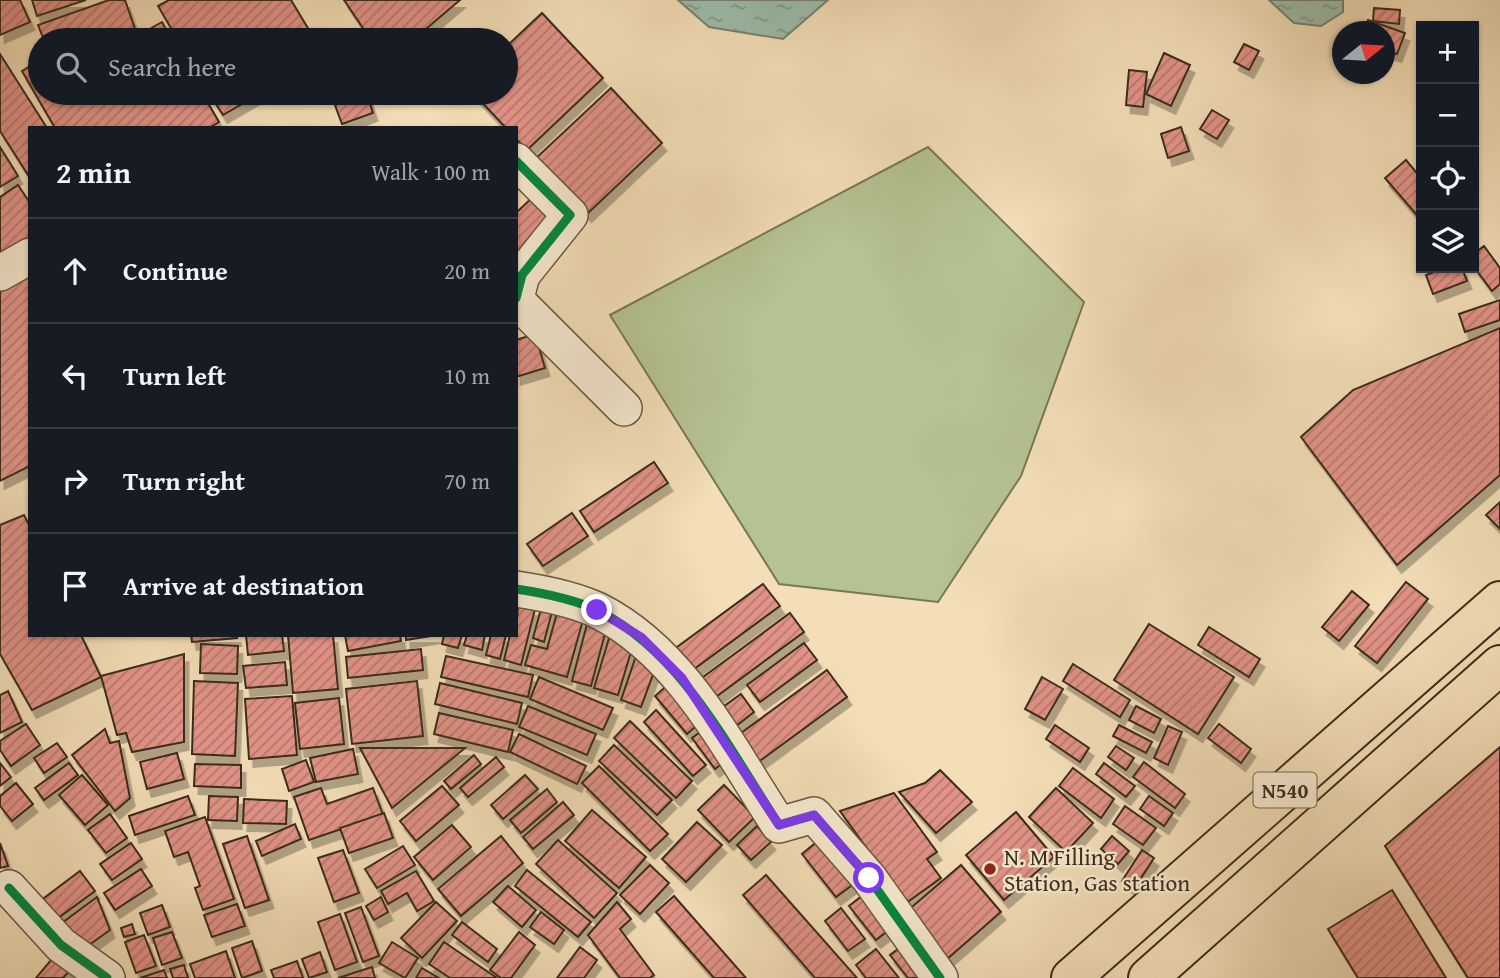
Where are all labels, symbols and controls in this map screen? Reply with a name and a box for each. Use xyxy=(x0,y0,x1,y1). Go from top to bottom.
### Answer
north arrow xyxy=(1332,21,1395,84)
map controls xyxy=(1416,21,1479,273)
button: + xyxy=(1416,21,1479,84)
search box xyxy=(28,28,518,105)
text: Search here xyxy=(108,47,236,86)
icon: search xyxy=(52,48,90,86)
button: − xyxy=(1416,84,1479,147)
button: locate xyxy=(1416,147,1479,210)
text: 2 min xyxy=(56,150,131,194)
text: Walk · 100 m xyxy=(371,155,490,188)
button: layers xyxy=(1416,210,1479,273)
text: Continue xyxy=(123,251,228,290)
icon: ahead xyxy=(56,252,94,290)
text: 20 m xyxy=(444,254,490,287)
text: Turn left xyxy=(123,356,226,395)
icon: left xyxy=(56,357,94,395)
text: 10 m xyxy=(444,359,490,392)
text: Turn right xyxy=(123,461,245,500)
icon: right xyxy=(56,462,94,500)
text: 70 m xyxy=(444,464,490,497)
text: Arrive at destination xyxy=(123,566,364,605)
icon: arrive xyxy=(56,567,94,605)
route end xyxy=(581,594,612,625)
road number: N540 xyxy=(1254,772,1316,808)
place label: N. M Filling Station, Gas station xyxy=(1004,840,1190,899)
marker: N. M Filling Station, Gas station xyxy=(982,861,998,877)
route start xyxy=(853,862,884,893)

